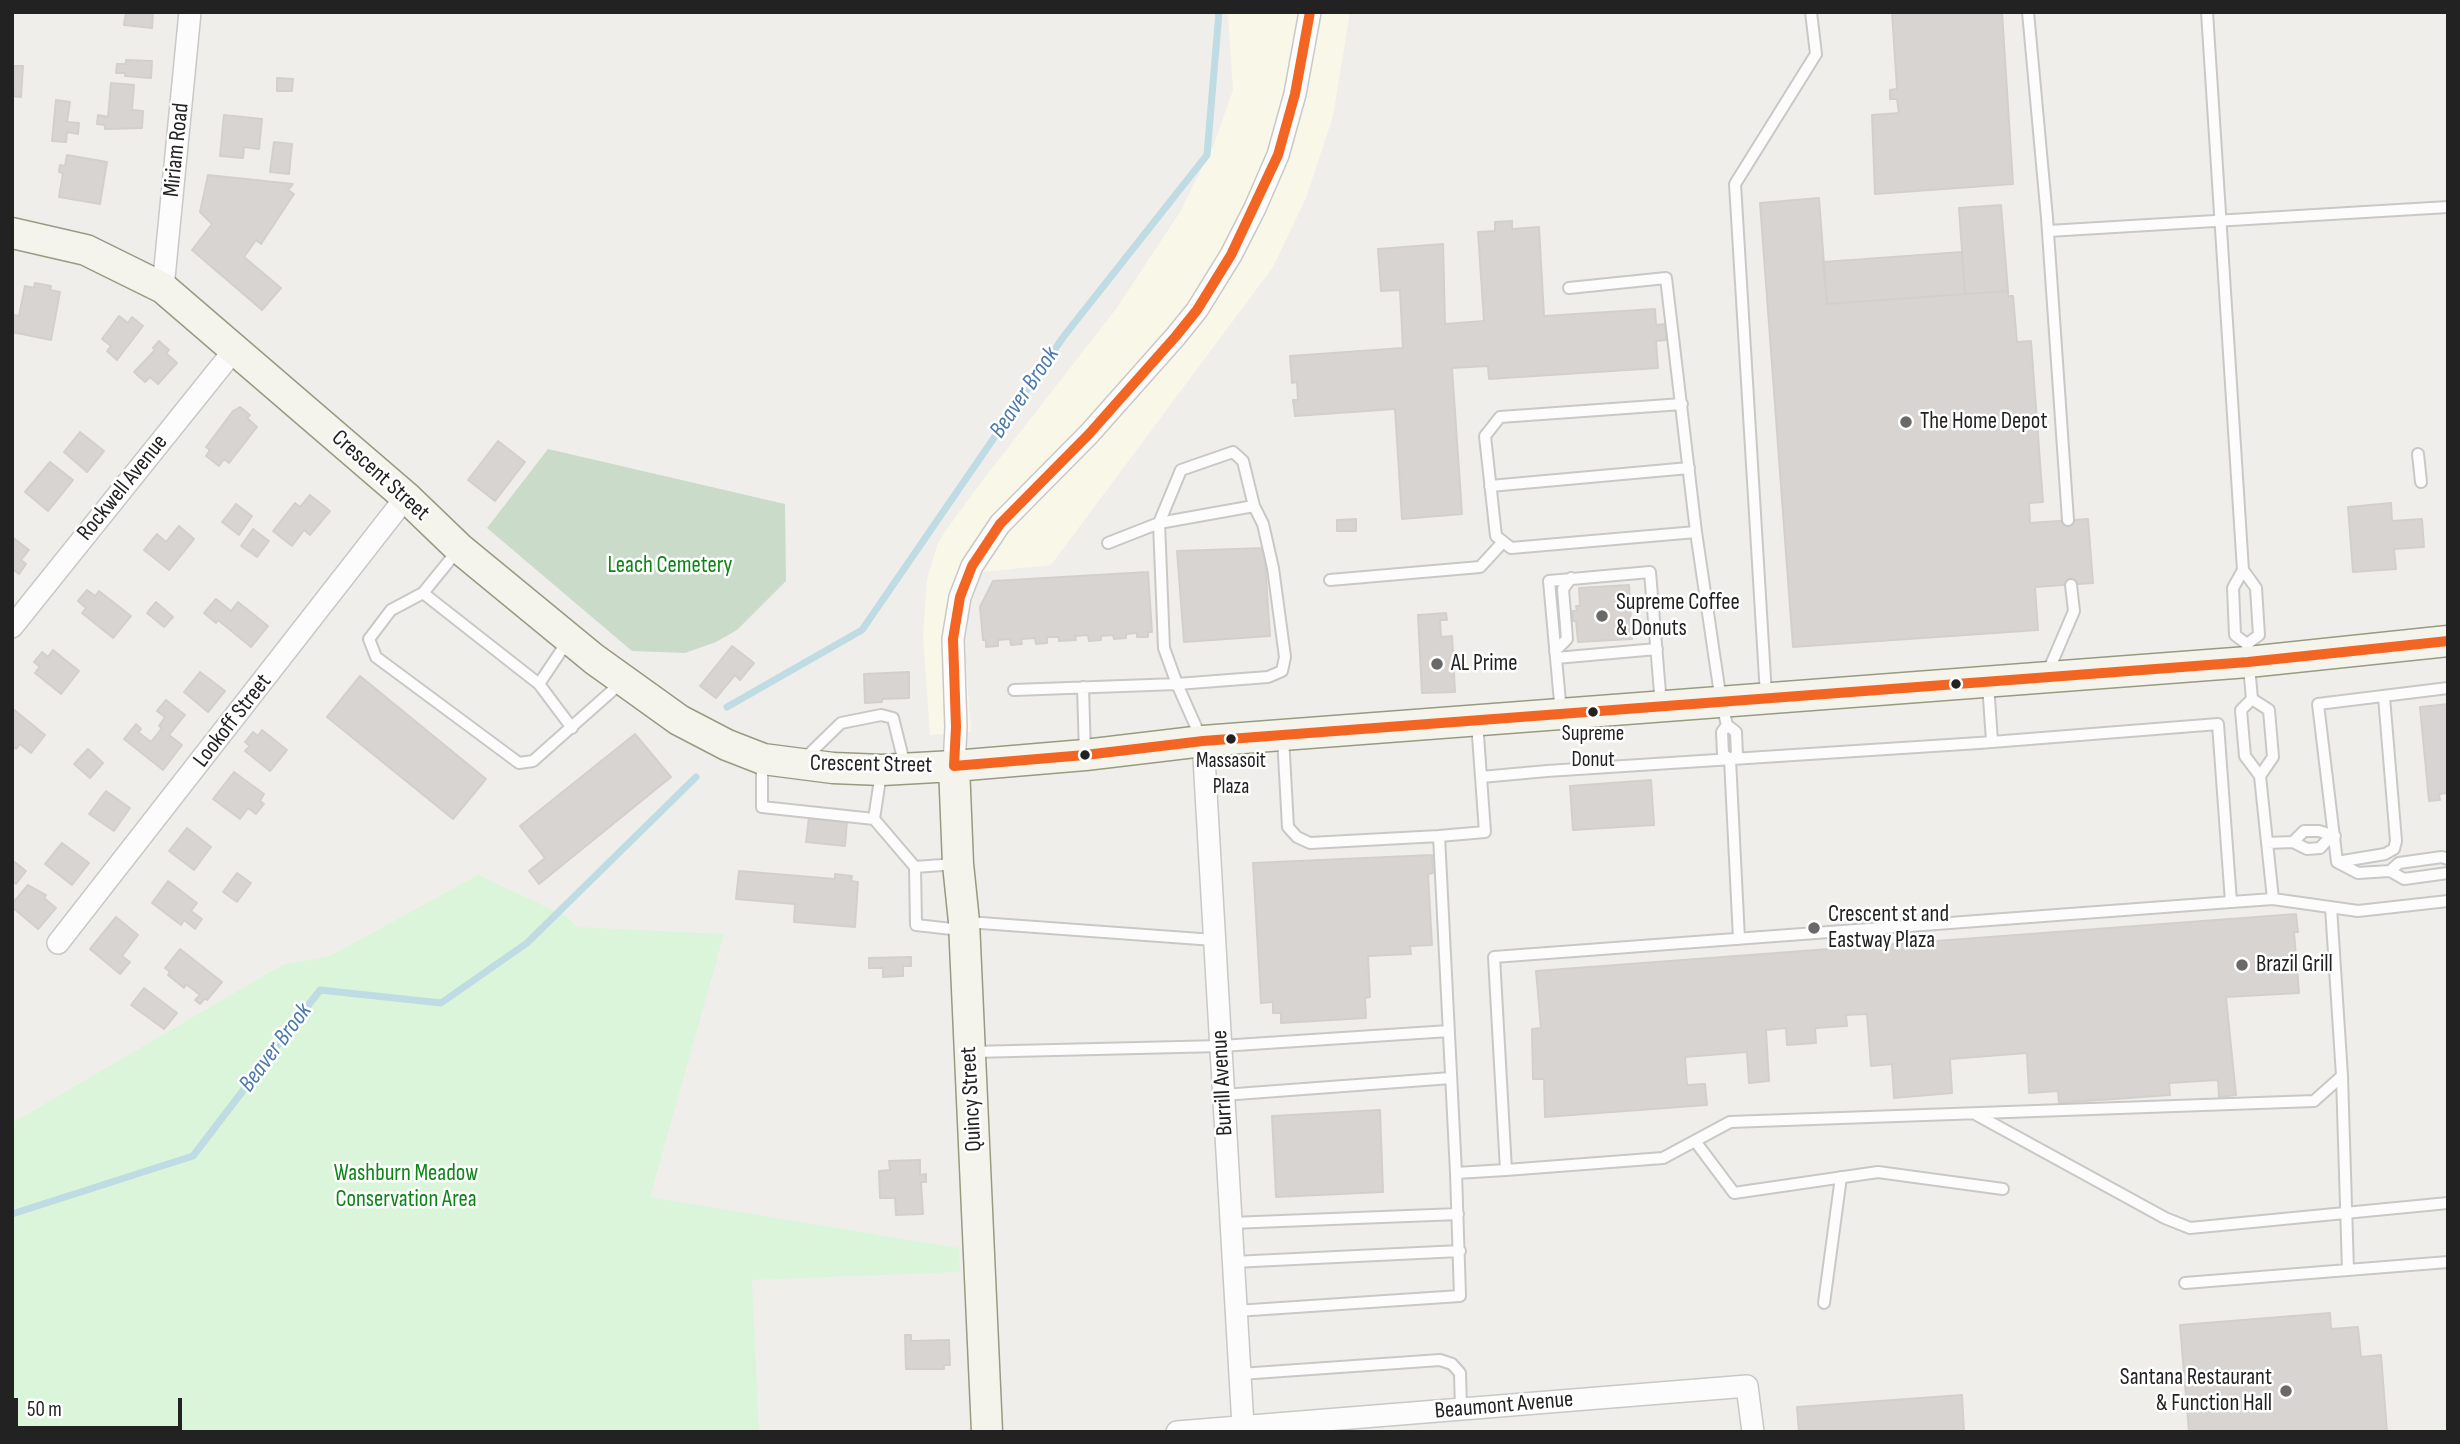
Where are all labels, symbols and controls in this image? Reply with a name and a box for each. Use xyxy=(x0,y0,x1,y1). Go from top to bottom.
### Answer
street label: Miriam Road xyxy=(158,102,196,198)
water label: Beaver Brook xyxy=(984,342,1066,444)
place label: The Home Depot xyxy=(1920,408,2047,436)
marker: The Home Depot xyxy=(1898,414,1914,430)
street label: Crescent Street xyxy=(325,425,435,527)
street label: Rockwell Avenue xyxy=(72,429,174,547)
park label: Leach Cemetery xyxy=(608,552,732,580)
place label: Supreme Coffee & Donuts xyxy=(1616,589,1740,643)
marker: Supreme Coffee & Donuts xyxy=(1594,608,1610,624)
place label: AL Prime xyxy=(1451,650,1518,678)
marker: AL Prime xyxy=(1429,656,1445,672)
street label: Lookoff Street xyxy=(188,669,278,773)
unlabelled marker xyxy=(1949,677,1963,691)
marker: Supreme Donut xyxy=(1586,705,1600,719)
place label: Supreme Donut xyxy=(1562,722,1624,772)
marker: Massasoit Plaza xyxy=(1224,732,1238,746)
unlabelled marker xyxy=(1078,748,1092,762)
place label: Massasoit Plaza xyxy=(1196,749,1266,799)
street label: Crescent Street xyxy=(810,750,932,780)
place label: Crescent st and Eastway Plaza xyxy=(1828,901,1949,955)
marker: Crescent st and Eastway Plaza xyxy=(1806,920,1822,936)
place label: Brazil Grill xyxy=(2256,951,2333,979)
marker: Brazil Grill xyxy=(2234,957,2250,973)
water label: Beaver Brook xyxy=(233,998,319,1098)
street label: Burrill Avenue xyxy=(1206,1029,1240,1137)
street label: Quincy Street xyxy=(955,1046,989,1152)
park label: Washburn Meadow Conservation Area xyxy=(334,1160,478,1214)
place label: Santana Restaurant & Function Hall xyxy=(2120,1364,2272,1418)
marker: Santana Restaurant & Function Hall xyxy=(2278,1383,2294,1399)
scale bar xyxy=(18,1384,186,1428)
street label: Beaumont Avenue xyxy=(1433,1386,1575,1426)
text: 50 m xyxy=(27,1397,62,1422)

